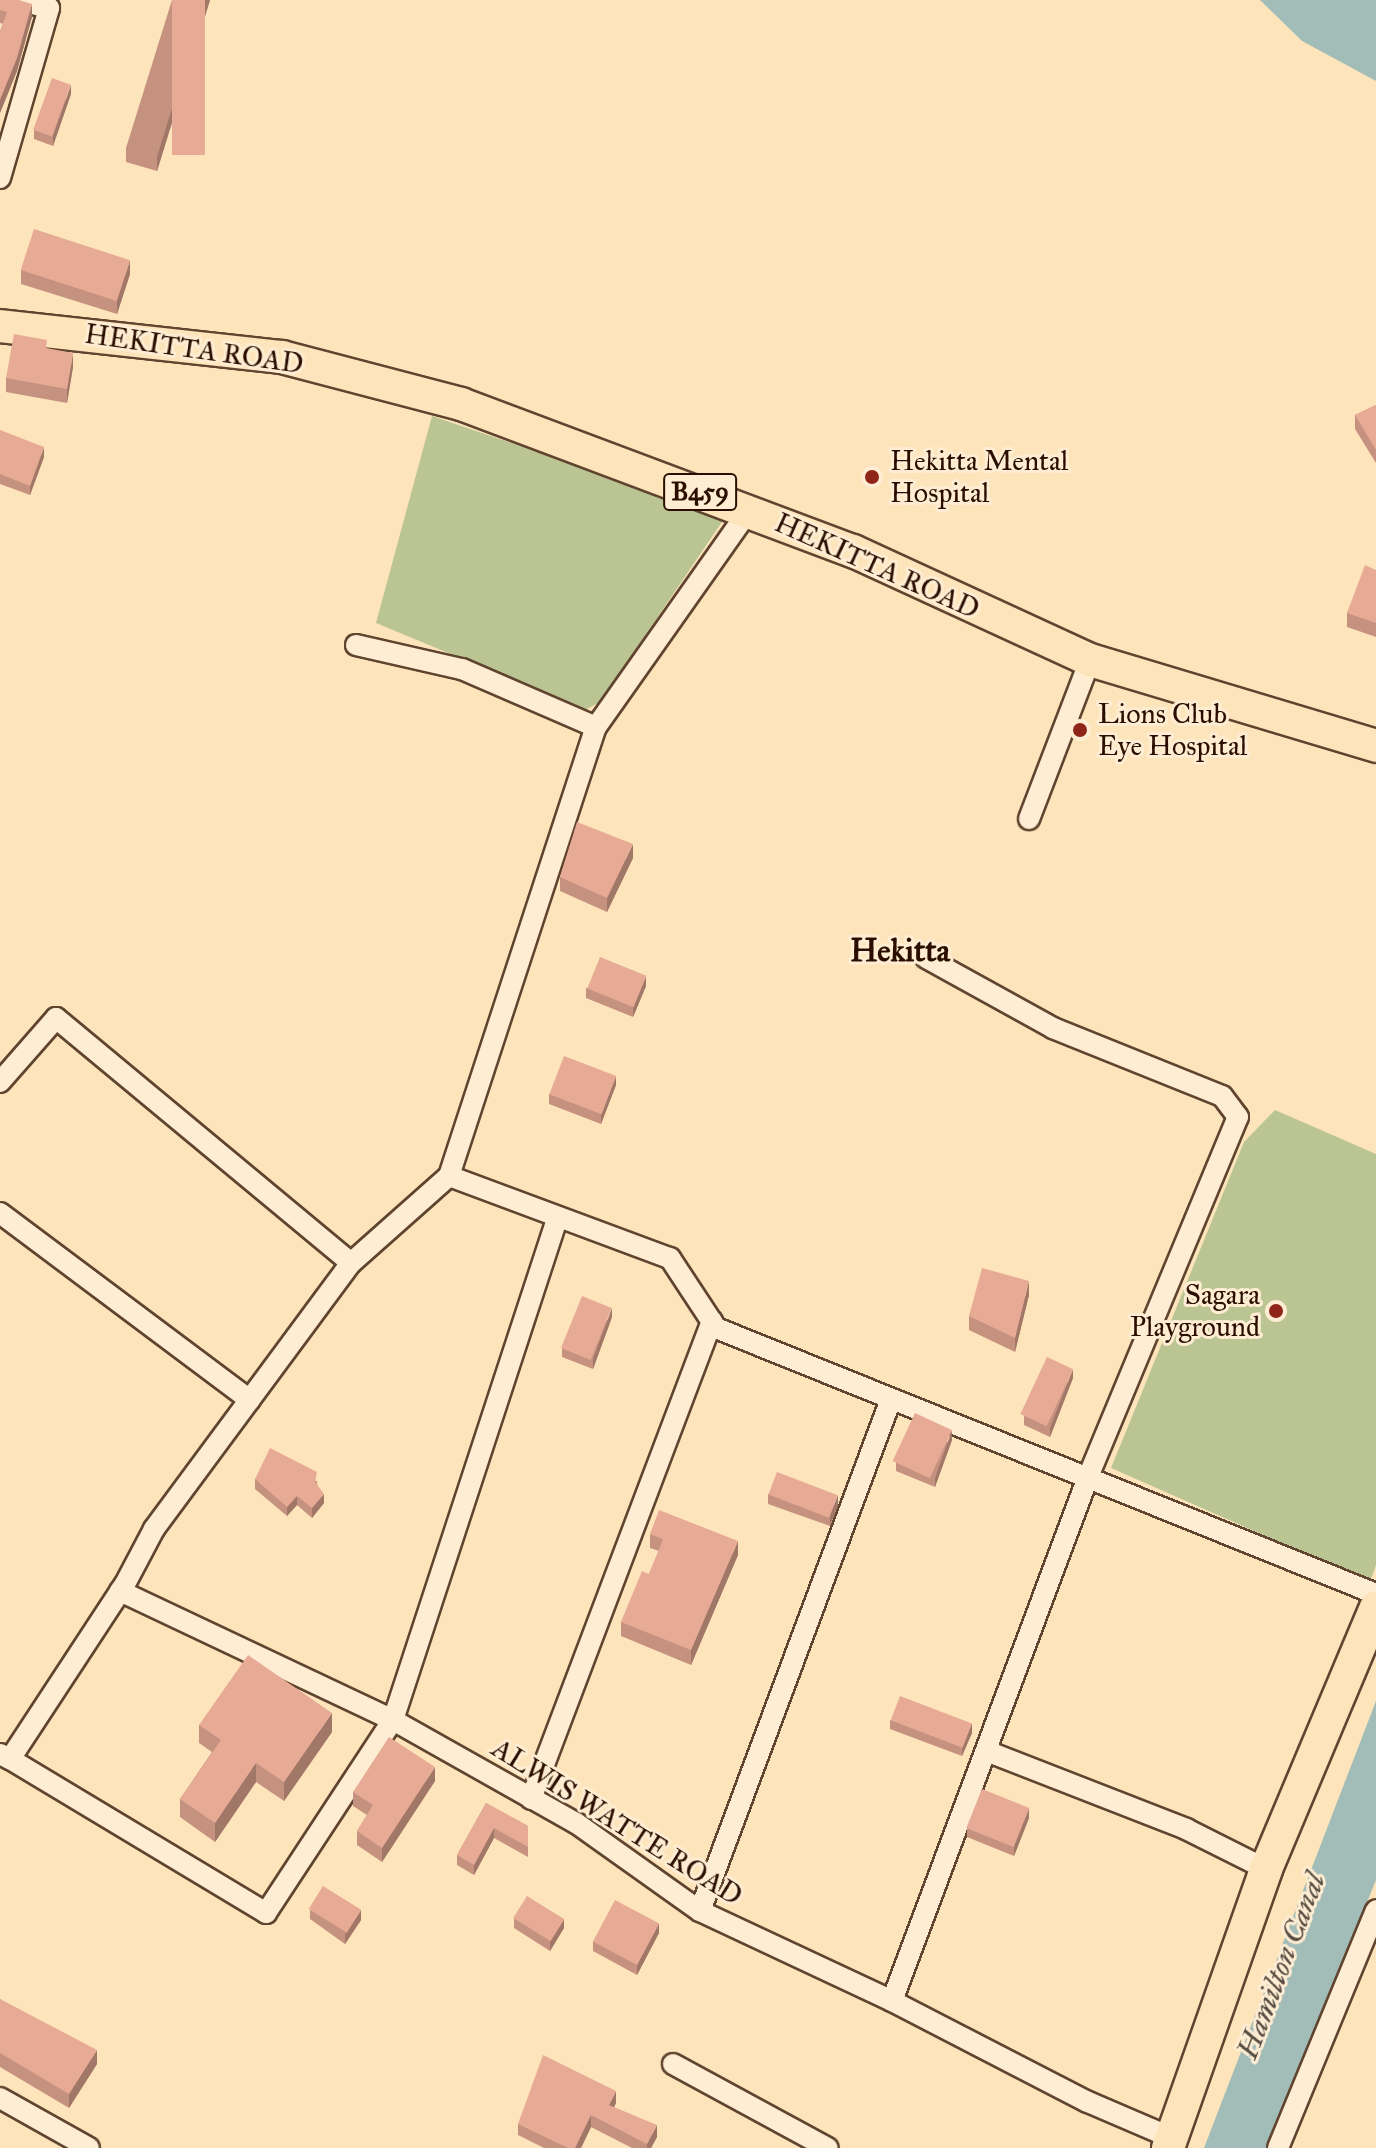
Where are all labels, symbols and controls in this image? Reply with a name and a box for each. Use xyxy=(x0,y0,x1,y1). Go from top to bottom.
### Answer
street label: HEKITTA ROAD xyxy=(83,317,305,381)
place label: Hekitta Mental Hospital xyxy=(890,444,1068,510)
marker: Hekitta Mental Hospital xyxy=(861,466,883,488)
road number: B459 xyxy=(662,470,738,514)
street label: HEKITTA ROAD xyxy=(770,506,984,626)
place label: Lions Club Eye Hospital xyxy=(1098,697,1247,763)
marker: Lions Club Eye Hospital xyxy=(1069,719,1091,741)
district label: Hekitta xyxy=(850,932,950,970)
place label: Sagara Playground xyxy=(1130,1278,1260,1344)
marker: Sagara Playground xyxy=(1267,1302,1285,1320)
street label: ALWIS WATTE ROAD xyxy=(486,1731,748,1913)
water label: Hamilton Canal xyxy=(1229,1868,1333,2064)

